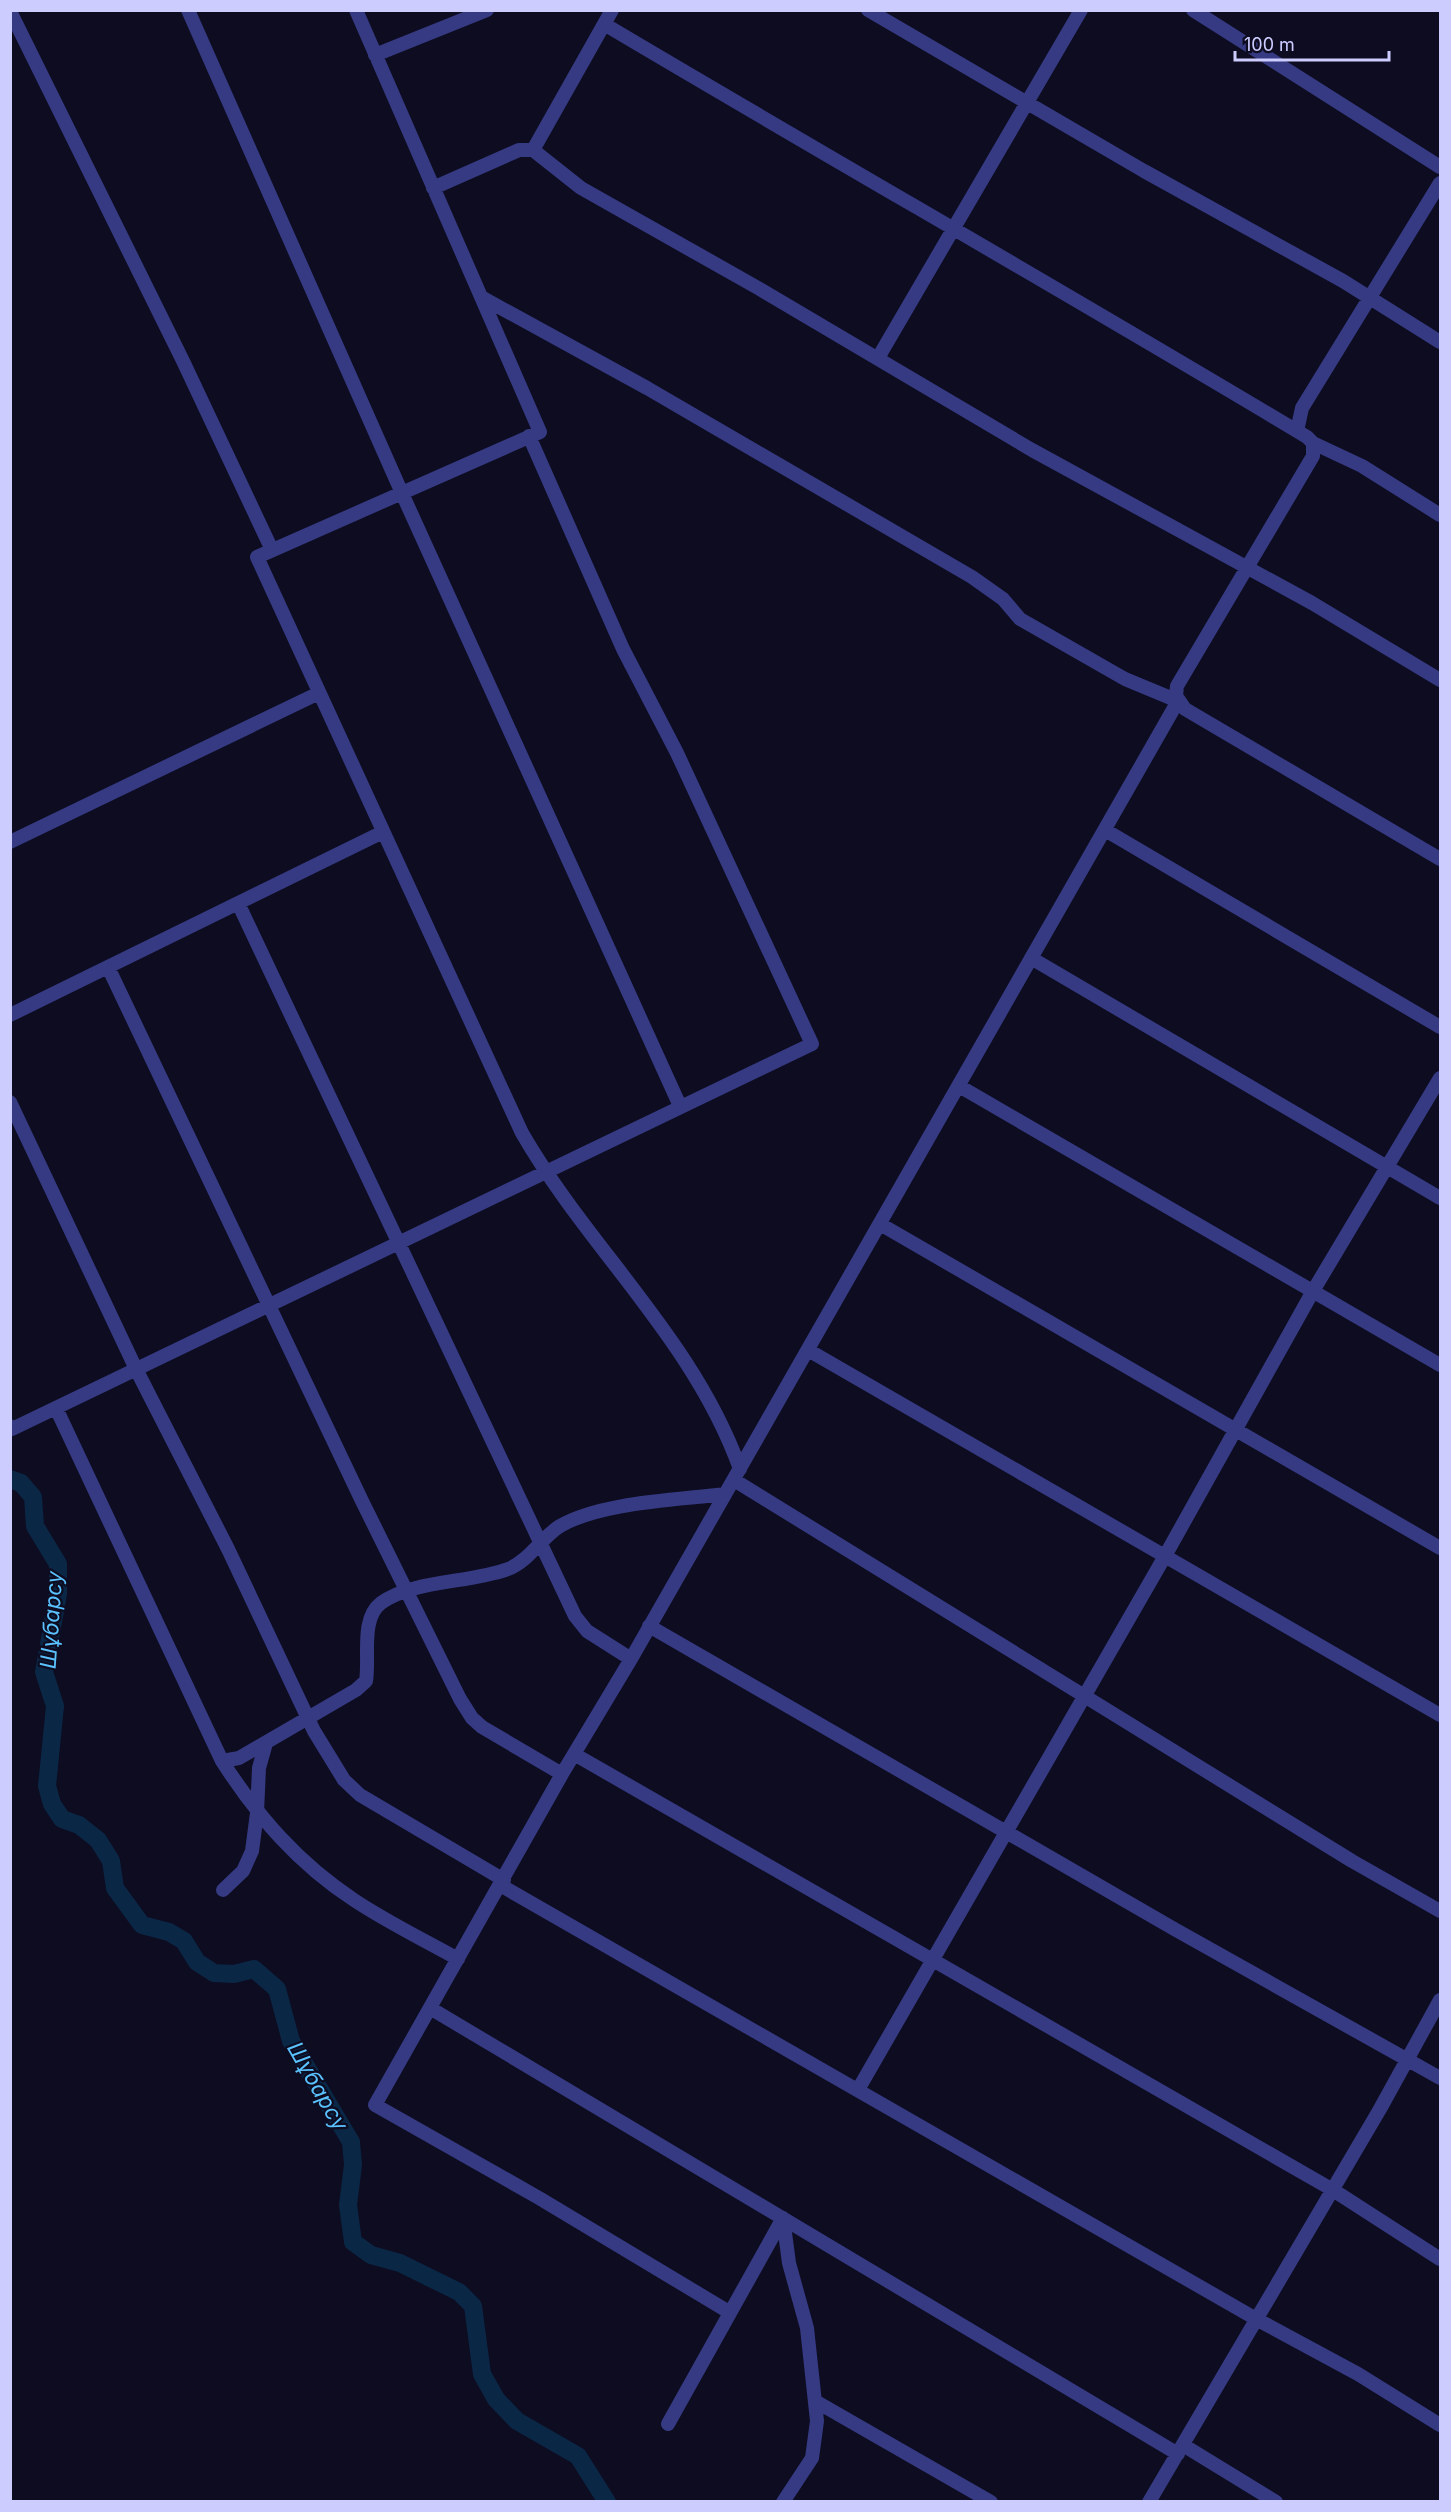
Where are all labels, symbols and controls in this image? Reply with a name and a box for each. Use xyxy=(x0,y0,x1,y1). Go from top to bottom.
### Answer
scale bar xyxy=(1235,24,1390,62)
text: 100 m xyxy=(1244,34,1295,55)
water label: Шұбарсу xyxy=(35,1570,67,1670)
water label: Шұбарсу xyxy=(282,2037,354,2136)

